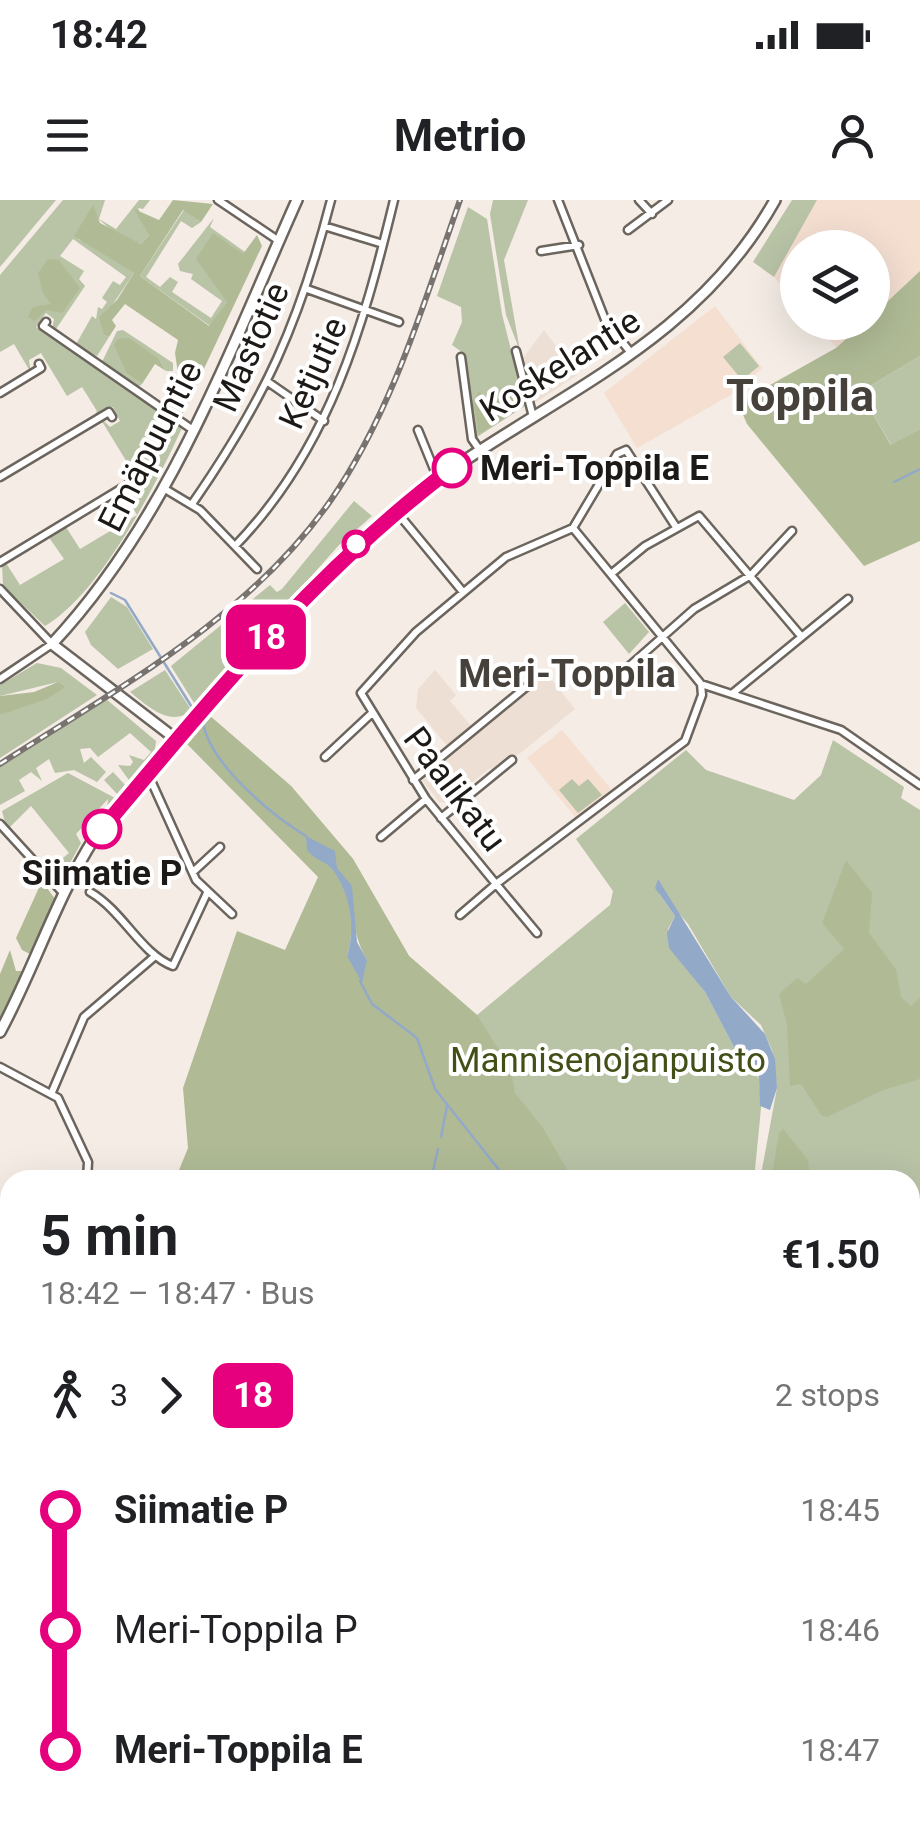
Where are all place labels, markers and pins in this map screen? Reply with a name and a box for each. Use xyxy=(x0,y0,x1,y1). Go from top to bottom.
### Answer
place label: Meri-Toppila E xyxy=(480,448,709,489)
marker: Meri-Toppila E xyxy=(433,449,471,487)
unlabelled marker xyxy=(343,531,369,557)
marker: Siimatie P xyxy=(83,810,121,848)
place label: Siimatie P xyxy=(22,853,182,894)

